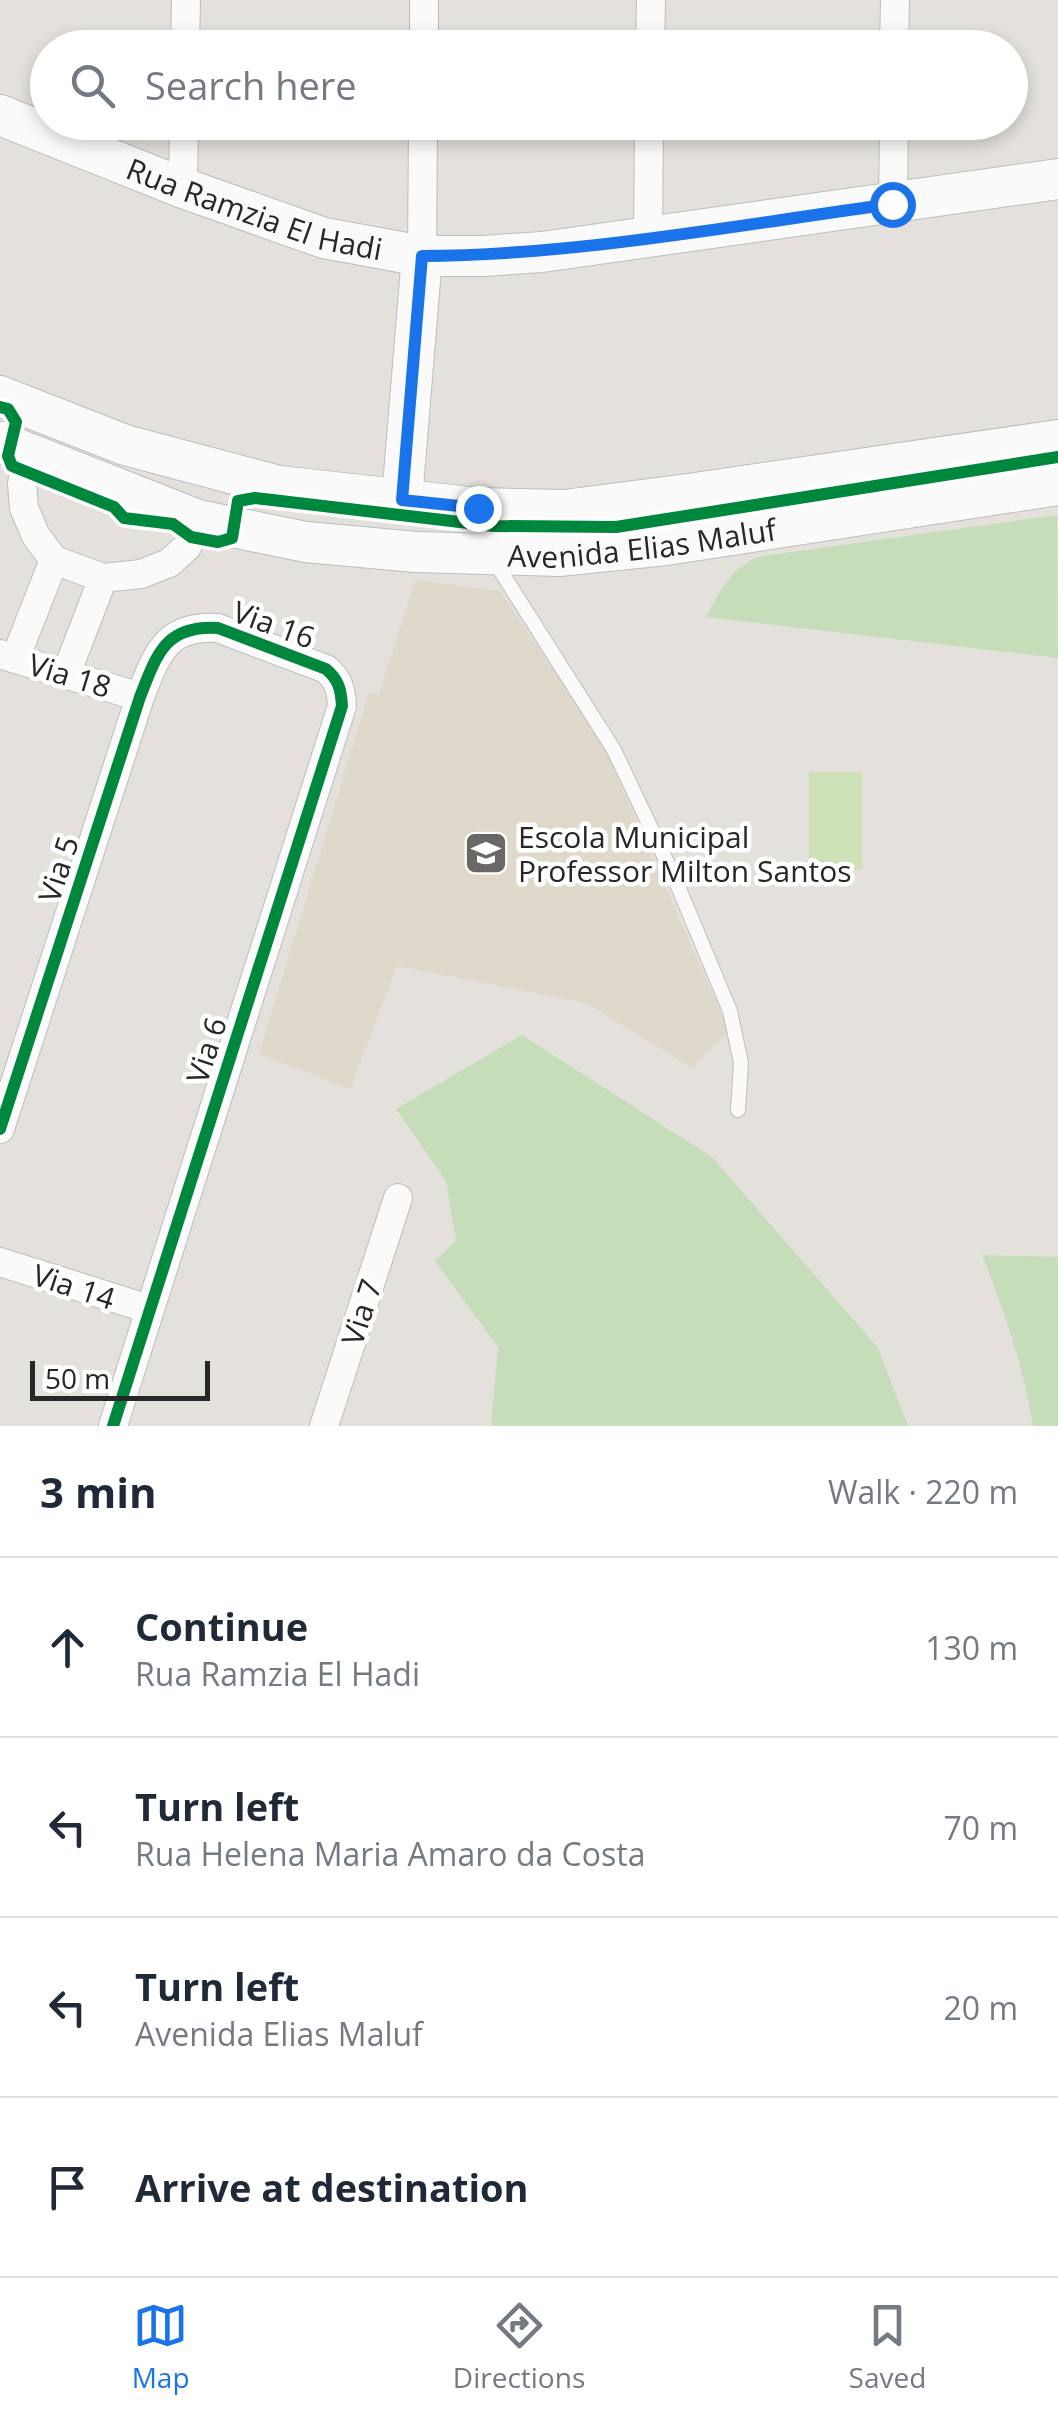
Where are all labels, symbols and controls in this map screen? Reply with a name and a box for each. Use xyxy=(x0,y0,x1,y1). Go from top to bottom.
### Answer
search box xyxy=(30,30,1028,140)
icon: search xyxy=(65,58,120,113)
text: Search here xyxy=(145,59,357,111)
street label: Rua Ramzia El Hadi xyxy=(121,147,386,269)
route start xyxy=(870,182,916,228)
route end xyxy=(456,486,502,532)
street label: Avenida Elias Maluf xyxy=(507,508,781,576)
street label: Via 16 xyxy=(227,590,321,658)
street label: Via 18 xyxy=(24,643,116,707)
place label: Escola Municipal Professor Milton Santos xyxy=(518,816,852,891)
school or university icon: Escola Municipal Professor Milton Santos xyxy=(463,830,509,876)
street label: Via 5 xyxy=(28,831,88,907)
street label: Via 6 xyxy=(176,1012,236,1088)
street label: Via 14 xyxy=(28,1253,120,1319)
street label: Via 7 xyxy=(331,1274,391,1350)
scale bar xyxy=(30,1356,210,1400)
text: 50 m xyxy=(45,1359,110,1397)
text: 3 min xyxy=(40,1463,157,1520)
text: Walk · 220 m xyxy=(828,1470,1018,1513)
text: Continue xyxy=(135,1600,308,1652)
icon: ahead xyxy=(40,1620,95,1675)
text: 130 m xyxy=(925,1626,1018,1669)
text: Rua Ramzia El Hadi xyxy=(135,1652,420,1695)
text: Turn left xyxy=(135,1780,299,1832)
icon: left xyxy=(40,1800,95,1855)
text: 70 m xyxy=(943,1806,1018,1849)
text: Rua Helena Maria Amaro da Costa xyxy=(135,1832,645,1875)
text: Turn left xyxy=(135,1960,299,2012)
icon: left xyxy=(40,1980,95,2035)
text: 20 m xyxy=(943,1986,1018,2029)
text: Avenida Elias Maluf xyxy=(135,2012,423,2055)
icon: arrive xyxy=(40,2160,95,2215)
text: Arrive at destination xyxy=(135,2161,529,2213)
tab: Map xyxy=(132,2298,190,2396)
tab: Directions xyxy=(453,2298,585,2396)
tab: Saved xyxy=(849,2298,926,2396)

